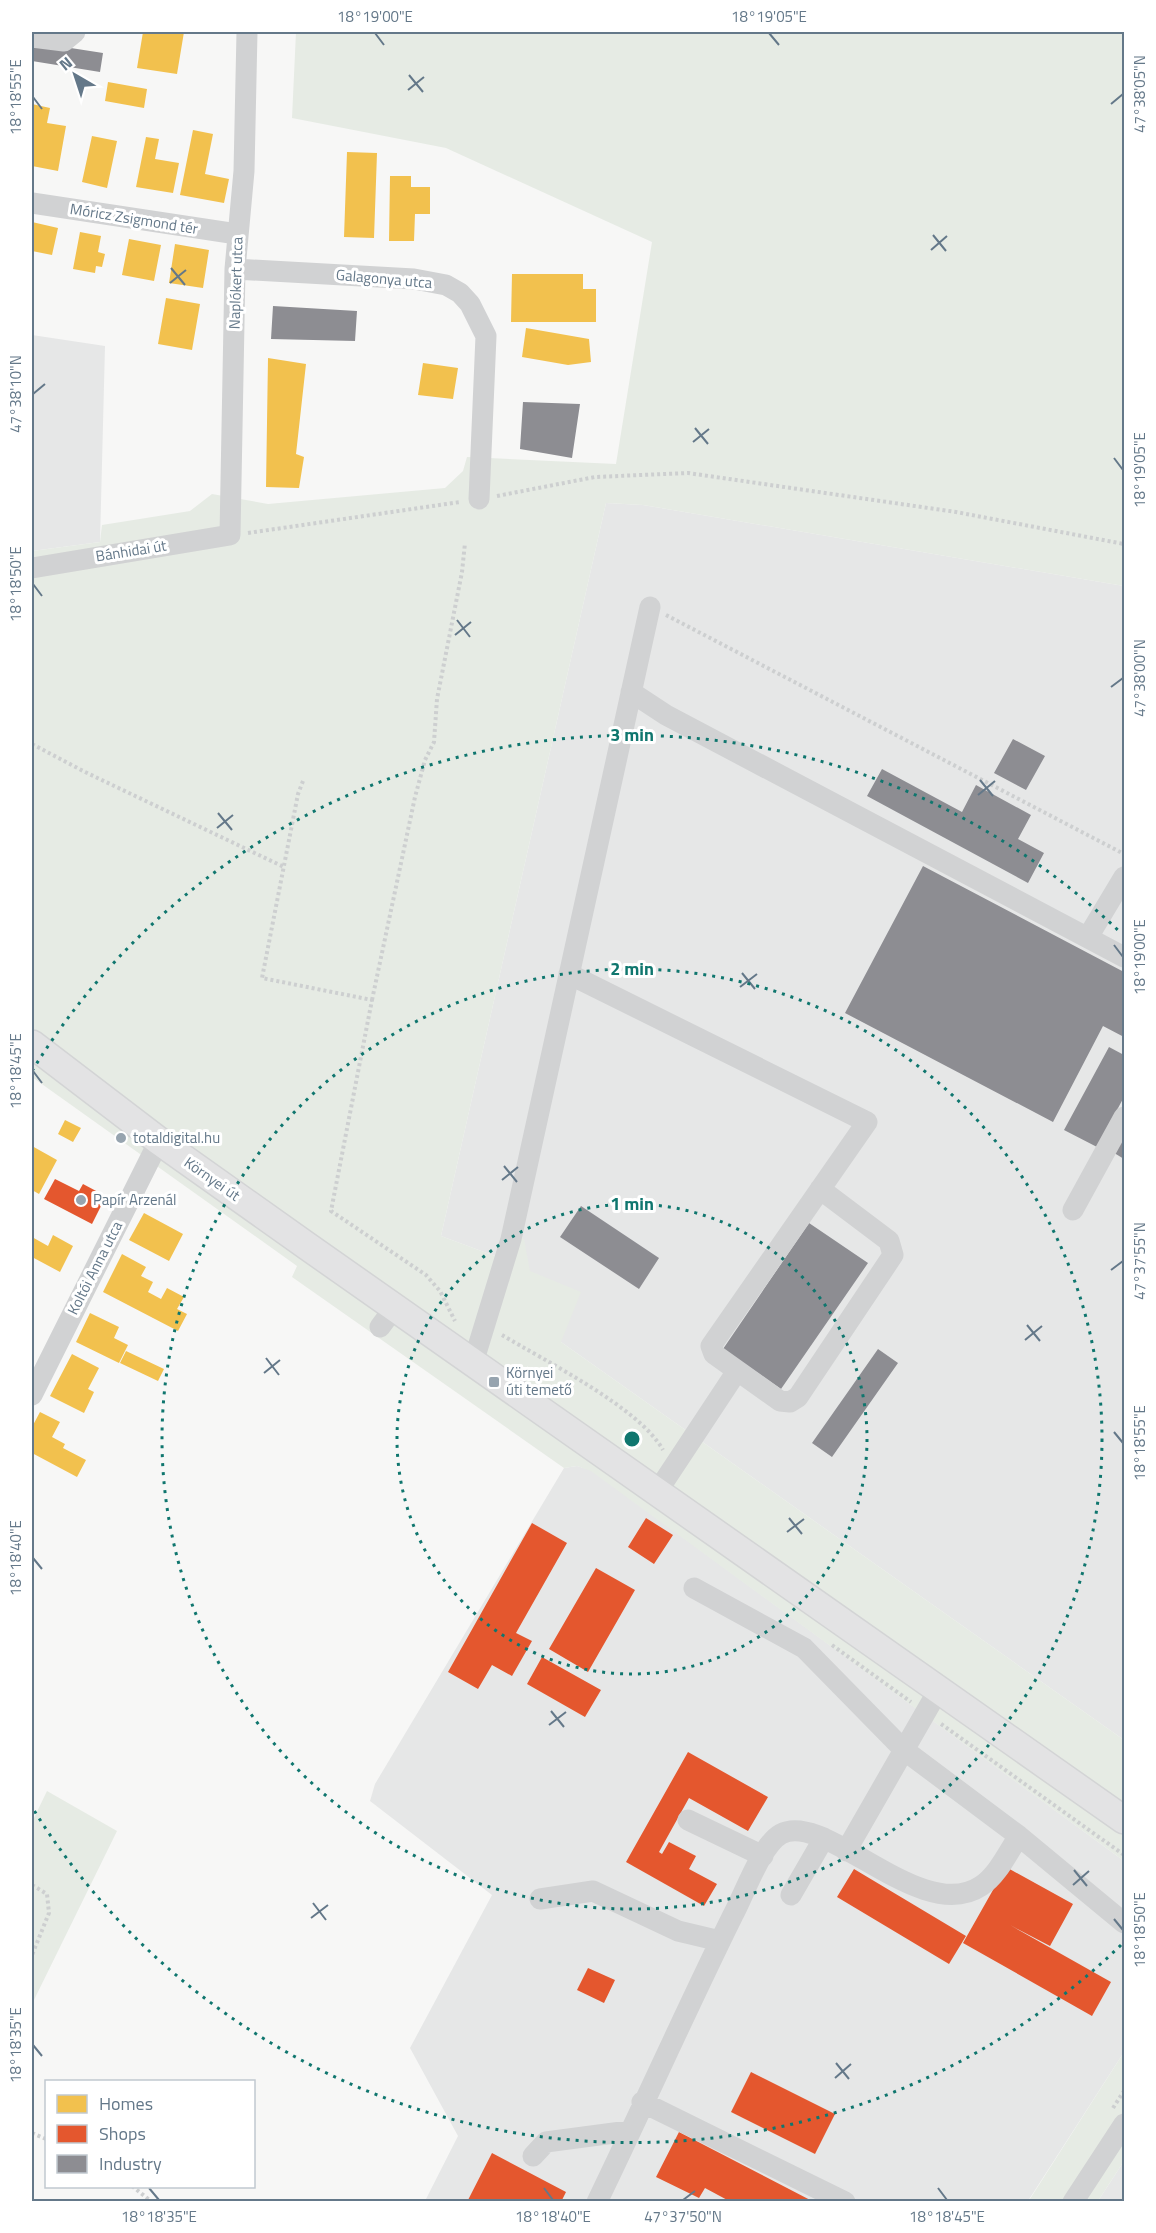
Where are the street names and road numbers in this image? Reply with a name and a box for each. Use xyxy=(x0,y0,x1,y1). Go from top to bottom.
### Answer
street label: Móricz Zsigmond tér xyxy=(68,197,200,240)
street label: Naplókert utca xyxy=(222,236,249,330)
street label: Galagonya utca xyxy=(335,263,434,294)
street label: Bánhidai út xyxy=(94,533,169,567)
street label: Környei út xyxy=(180,1151,246,1207)
street label: Koltói Anna utca xyxy=(61,1216,128,1319)

